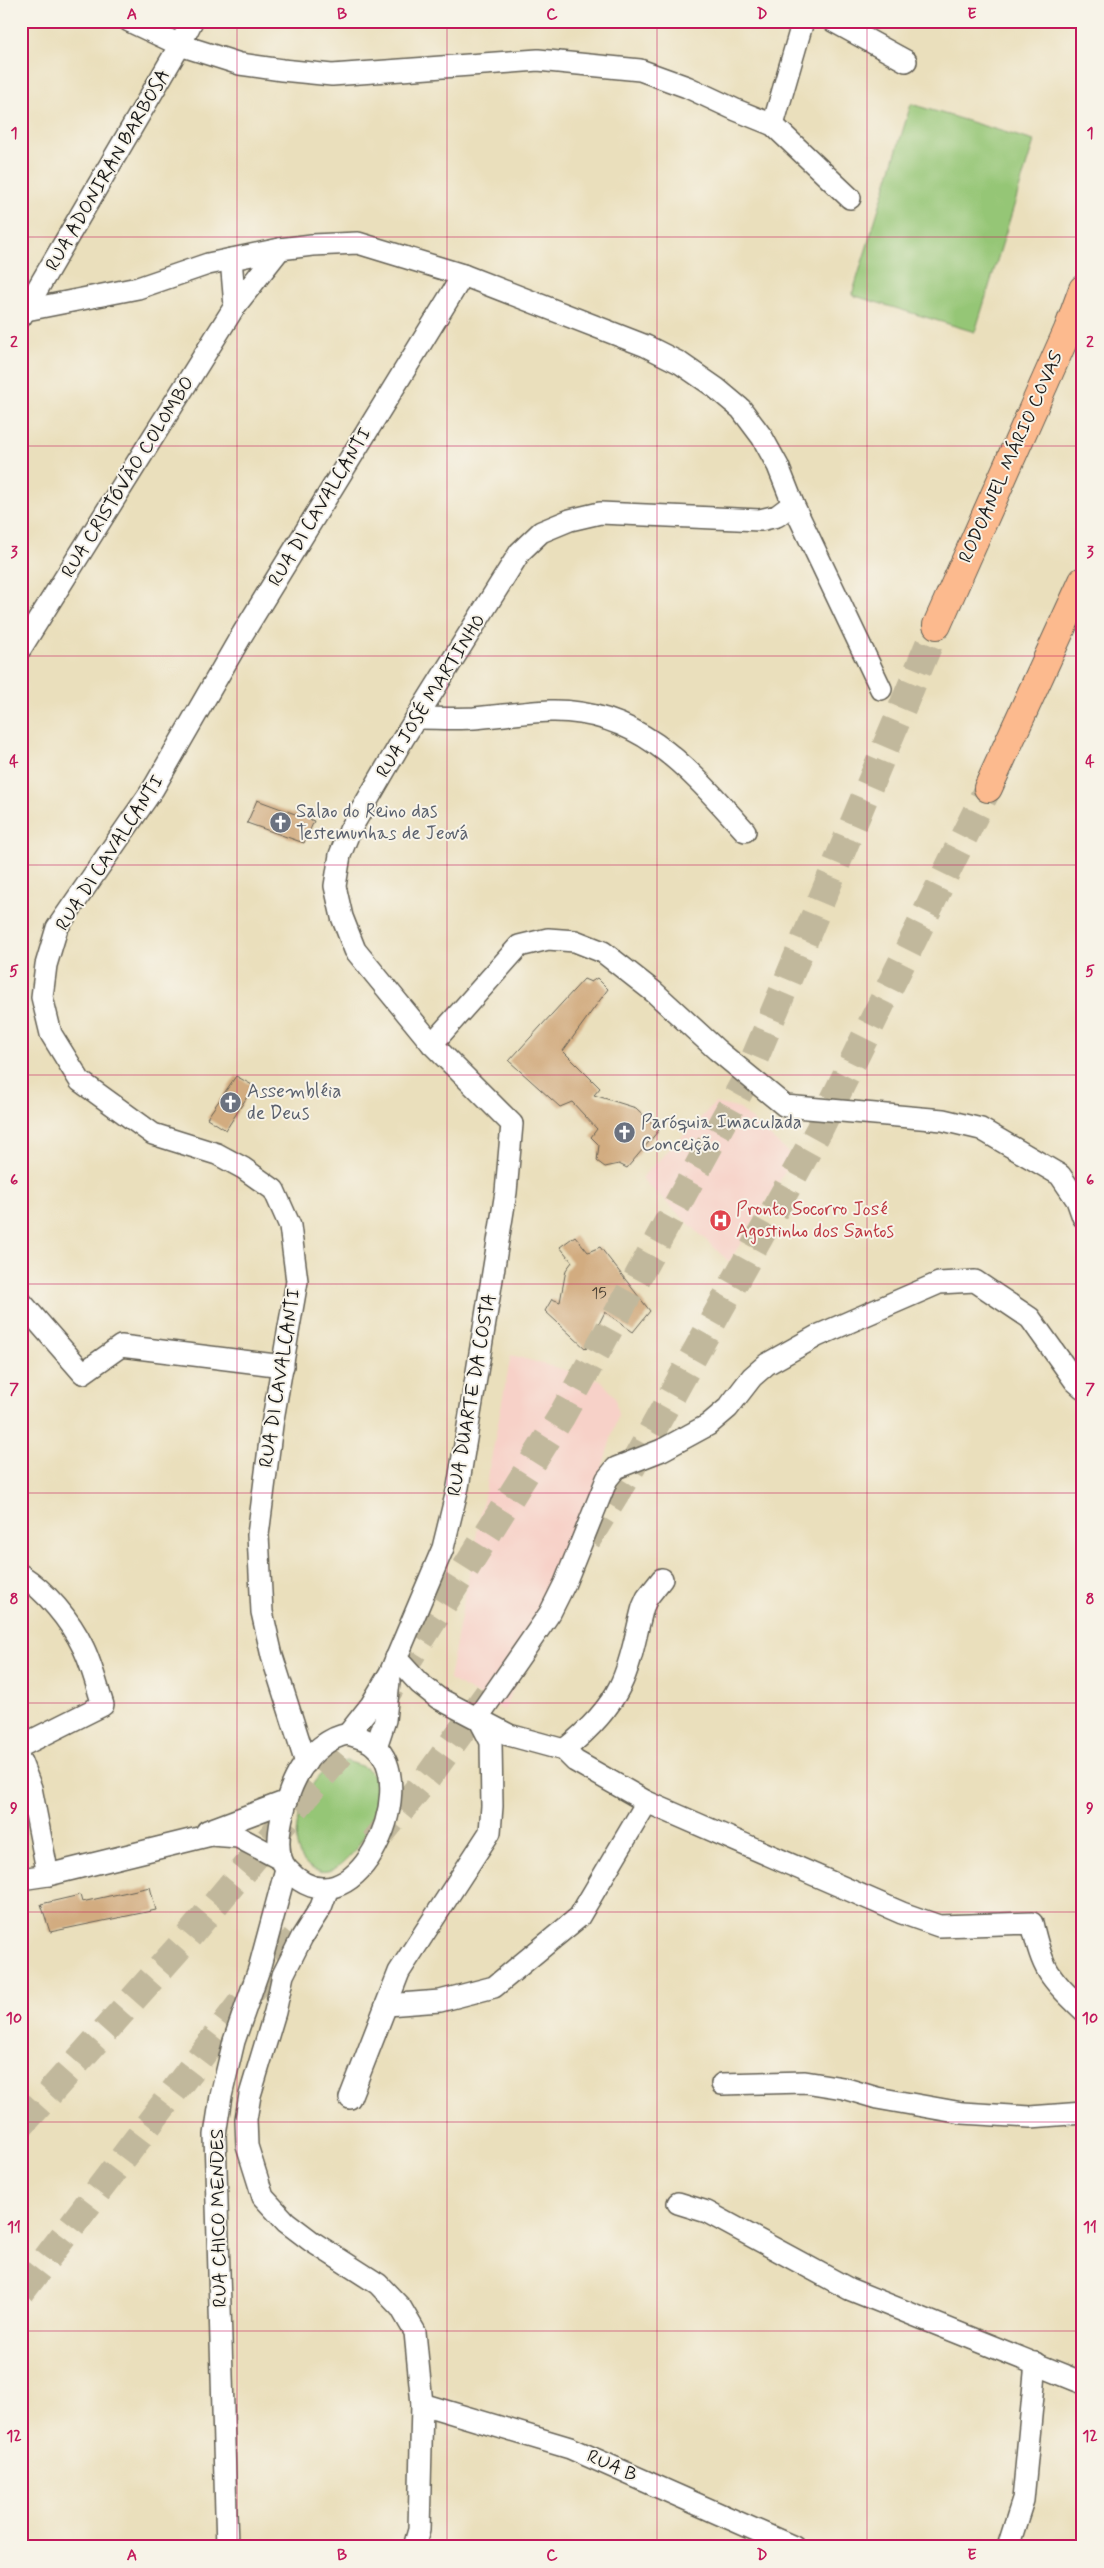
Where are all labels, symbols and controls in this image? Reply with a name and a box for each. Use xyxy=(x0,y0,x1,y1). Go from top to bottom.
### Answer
text: A xyxy=(127,4,137,25)
text: B xyxy=(337,4,347,25)
text: C xyxy=(546,4,558,25)
text: D xyxy=(756,4,768,25)
text: E xyxy=(967,4,977,25)
street label: RUA ADONIRAN BARBOSA xyxy=(40,64,176,276)
text: 1 xyxy=(10,123,18,144)
text: 1 xyxy=(1086,123,1094,144)
text: 2 xyxy=(10,332,18,353)
text: 2 xyxy=(1086,332,1094,353)
street label: RODOANEL MÁRIO COVAS xyxy=(952,346,1069,567)
street label: RUA CRISTÓVÃO COLOMBO xyxy=(56,372,200,582)
street label: RUA DI CAVALCANTI xyxy=(263,423,377,591)
text: 3 xyxy=(10,542,18,563)
text: 3 xyxy=(1086,542,1094,563)
street label: RUA JOSÉ MARTINHO xyxy=(370,609,491,782)
text: 4 xyxy=(9,751,19,772)
text: 4 xyxy=(1085,751,1095,772)
street label: RUA DI CAVALCANTI xyxy=(50,770,170,936)
place label: Salao do Reino das Testemunhas de Jeová xyxy=(296,799,469,846)
church icon: Salao do Reino das Testemunhas de Jeová xyxy=(268,810,292,834)
text: 5 xyxy=(9,961,19,982)
text: 5 xyxy=(1085,961,1095,982)
place label: Assembléia de Deus xyxy=(247,1079,341,1126)
church icon: Assembléia de Deus xyxy=(219,1090,243,1114)
place label: Paróquia Imaculada Conceição xyxy=(641,1110,802,1157)
church icon: Paróquia Imaculada Conceição xyxy=(613,1121,637,1145)
text: 6 xyxy=(10,1170,18,1191)
text: 6 xyxy=(1086,1170,1094,1191)
place label: Pronto Socorro José Agostinho dos Santos xyxy=(736,1197,894,1245)
hospital icon: Pronto Socorro José Agostinho dos Santos xyxy=(708,1208,732,1232)
house number: 15 xyxy=(591,1283,607,1304)
street label: RUA DI CAVALCANTI xyxy=(253,1287,307,1469)
street label: RUA DUARTE DA COSTA xyxy=(442,1292,502,1498)
text: 7 xyxy=(9,1379,19,1400)
text: 7 xyxy=(1085,1379,1095,1400)
text: 8 xyxy=(9,1589,19,1610)
text: 8 xyxy=(1085,1589,1095,1610)
text: 9 xyxy=(10,1798,18,1819)
text: 9 xyxy=(1086,1798,1094,1819)
text: 10 xyxy=(6,2008,22,2029)
text: 10 xyxy=(1082,2008,1098,2029)
street label: RUA CHICO MENDES xyxy=(205,2128,233,2308)
text: 11 xyxy=(7,2217,21,2238)
text: 11 xyxy=(1083,2217,1097,2238)
text: 12 xyxy=(6,2426,22,2447)
text: 12 xyxy=(1082,2426,1098,2447)
street label: RUA B xyxy=(583,2444,641,2488)
text: A xyxy=(127,2545,137,2566)
text: B xyxy=(337,2545,347,2566)
text: C xyxy=(546,2545,558,2566)
text: D xyxy=(756,2545,768,2566)
text: E xyxy=(967,2545,977,2566)

